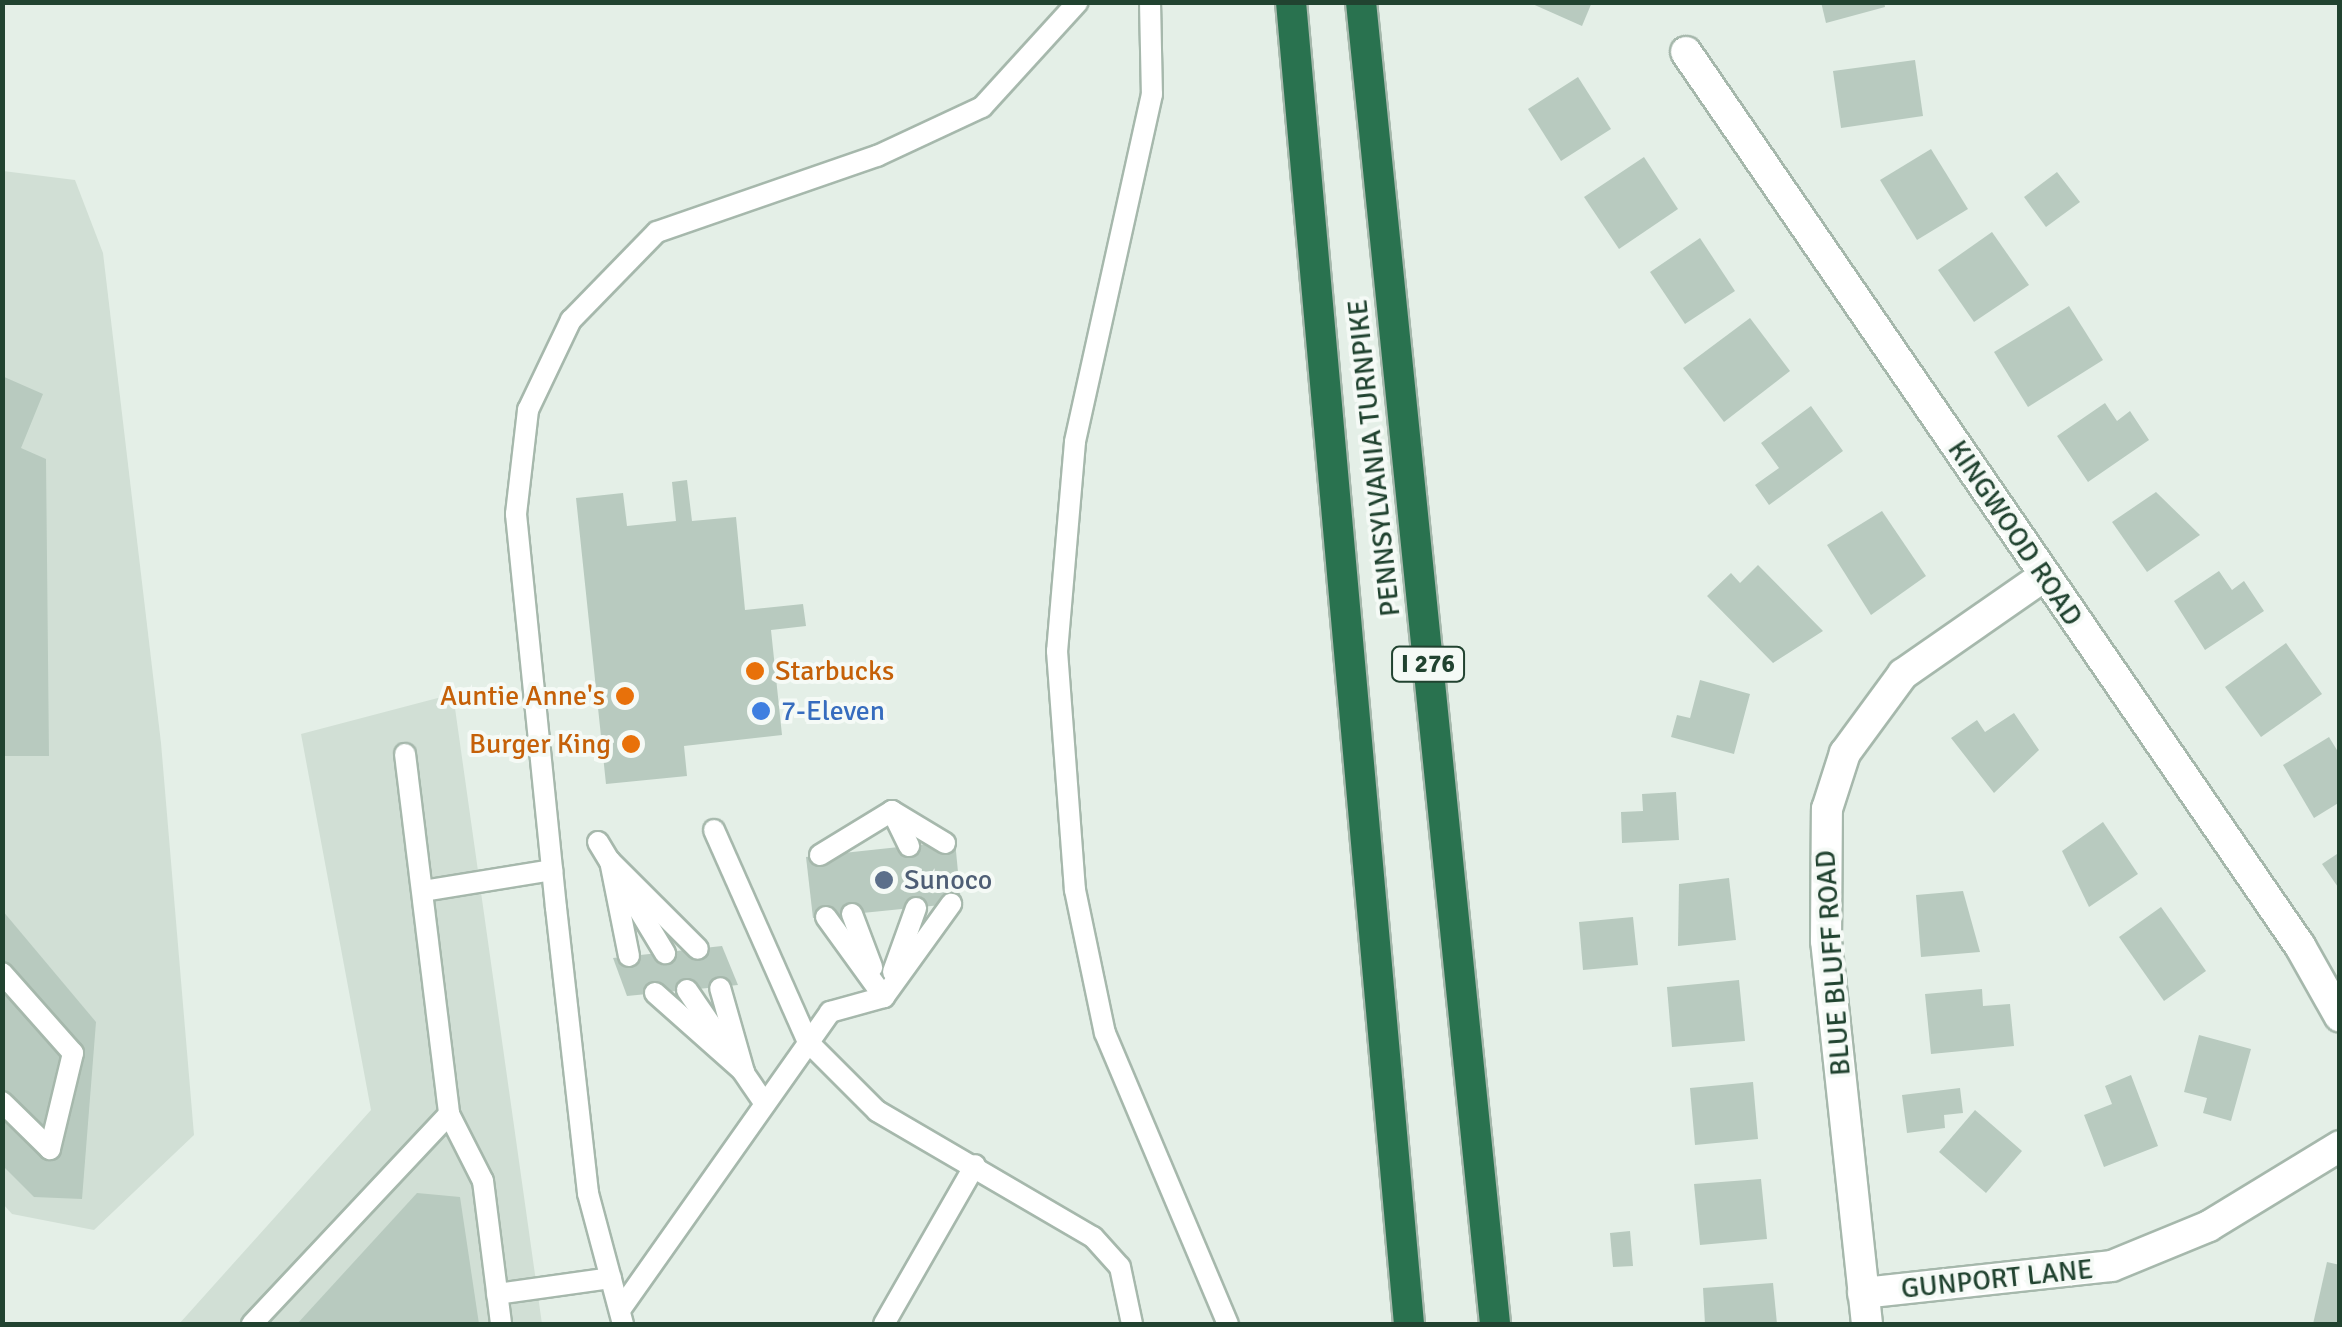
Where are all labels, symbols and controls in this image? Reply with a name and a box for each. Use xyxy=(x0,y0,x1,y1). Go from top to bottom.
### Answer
street label: PENNSYLVANIA TURNPIKE xyxy=(1341,298,1407,618)
street label: KINGWOOD ROAD xyxy=(1941,434,2089,632)
road number: I 276 xyxy=(1390,644,1466,684)
place label: Starbucks xyxy=(775,654,894,688)
marker: Starbucks xyxy=(744,660,766,682)
place label: Auntie Anne's xyxy=(440,679,605,713)
marker: Auntie Anne's xyxy=(614,685,636,707)
place label: 7-Eleven xyxy=(781,694,885,728)
marker: 7-Eleven xyxy=(750,700,772,722)
place label: Burger King xyxy=(469,727,611,761)
marker: Burger King xyxy=(620,733,642,755)
street label: BLUE BLUFF ROAD xyxy=(1808,849,1858,1077)
place label: Sunoco xyxy=(904,863,992,897)
marker: Sunoco xyxy=(873,869,895,891)
street label: GUNPORT LANE xyxy=(1899,1252,2095,1306)

